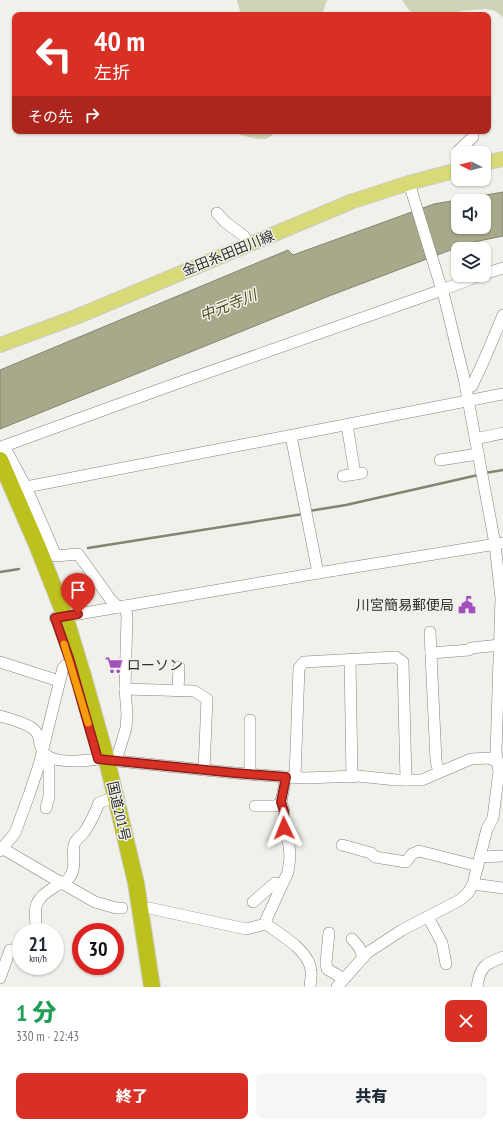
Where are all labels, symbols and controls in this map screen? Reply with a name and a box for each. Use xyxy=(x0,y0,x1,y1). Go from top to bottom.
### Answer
text: 40 m xyxy=(94,22,145,59)
icon: left xyxy=(28,28,80,80)
text: 左折 xyxy=(94,61,130,84)
icon: right xyxy=(81,104,103,126)
text: その先 xyxy=(28,107,73,126)
north arrow xyxy=(451,146,491,186)
map controls xyxy=(451,146,491,282)
button: sound xyxy=(451,194,491,234)
street label: 金田糸田田川線 xyxy=(179,226,277,280)
button: layers xyxy=(451,242,491,282)
water label: 中元寺川 xyxy=(197,284,261,325)
pin xyxy=(61,573,95,614)
icon: arrive xyxy=(67,579,89,601)
public building icon: 川宮簡易郵便局 xyxy=(457,595,477,615)
place label: 川宮簡易郵便局 xyxy=(356,596,454,614)
supermarket icon: ローソン xyxy=(104,655,124,675)
place label: ローソン xyxy=(127,656,183,674)
street label: 国道201号 xyxy=(103,779,135,843)
position arrow xyxy=(263,807,305,849)
speed limit sign: 30 xyxy=(72,923,124,975)
text: 21 xyxy=(28,931,48,957)
text: km/h xyxy=(29,952,47,965)
text: 1 分 xyxy=(16,997,56,1028)
button: close xyxy=(445,1000,487,1042)
text: 330 m · 22:43 xyxy=(16,1028,79,1045)
button: 終了 xyxy=(16,1073,248,1119)
button: 共有 xyxy=(256,1073,487,1119)

